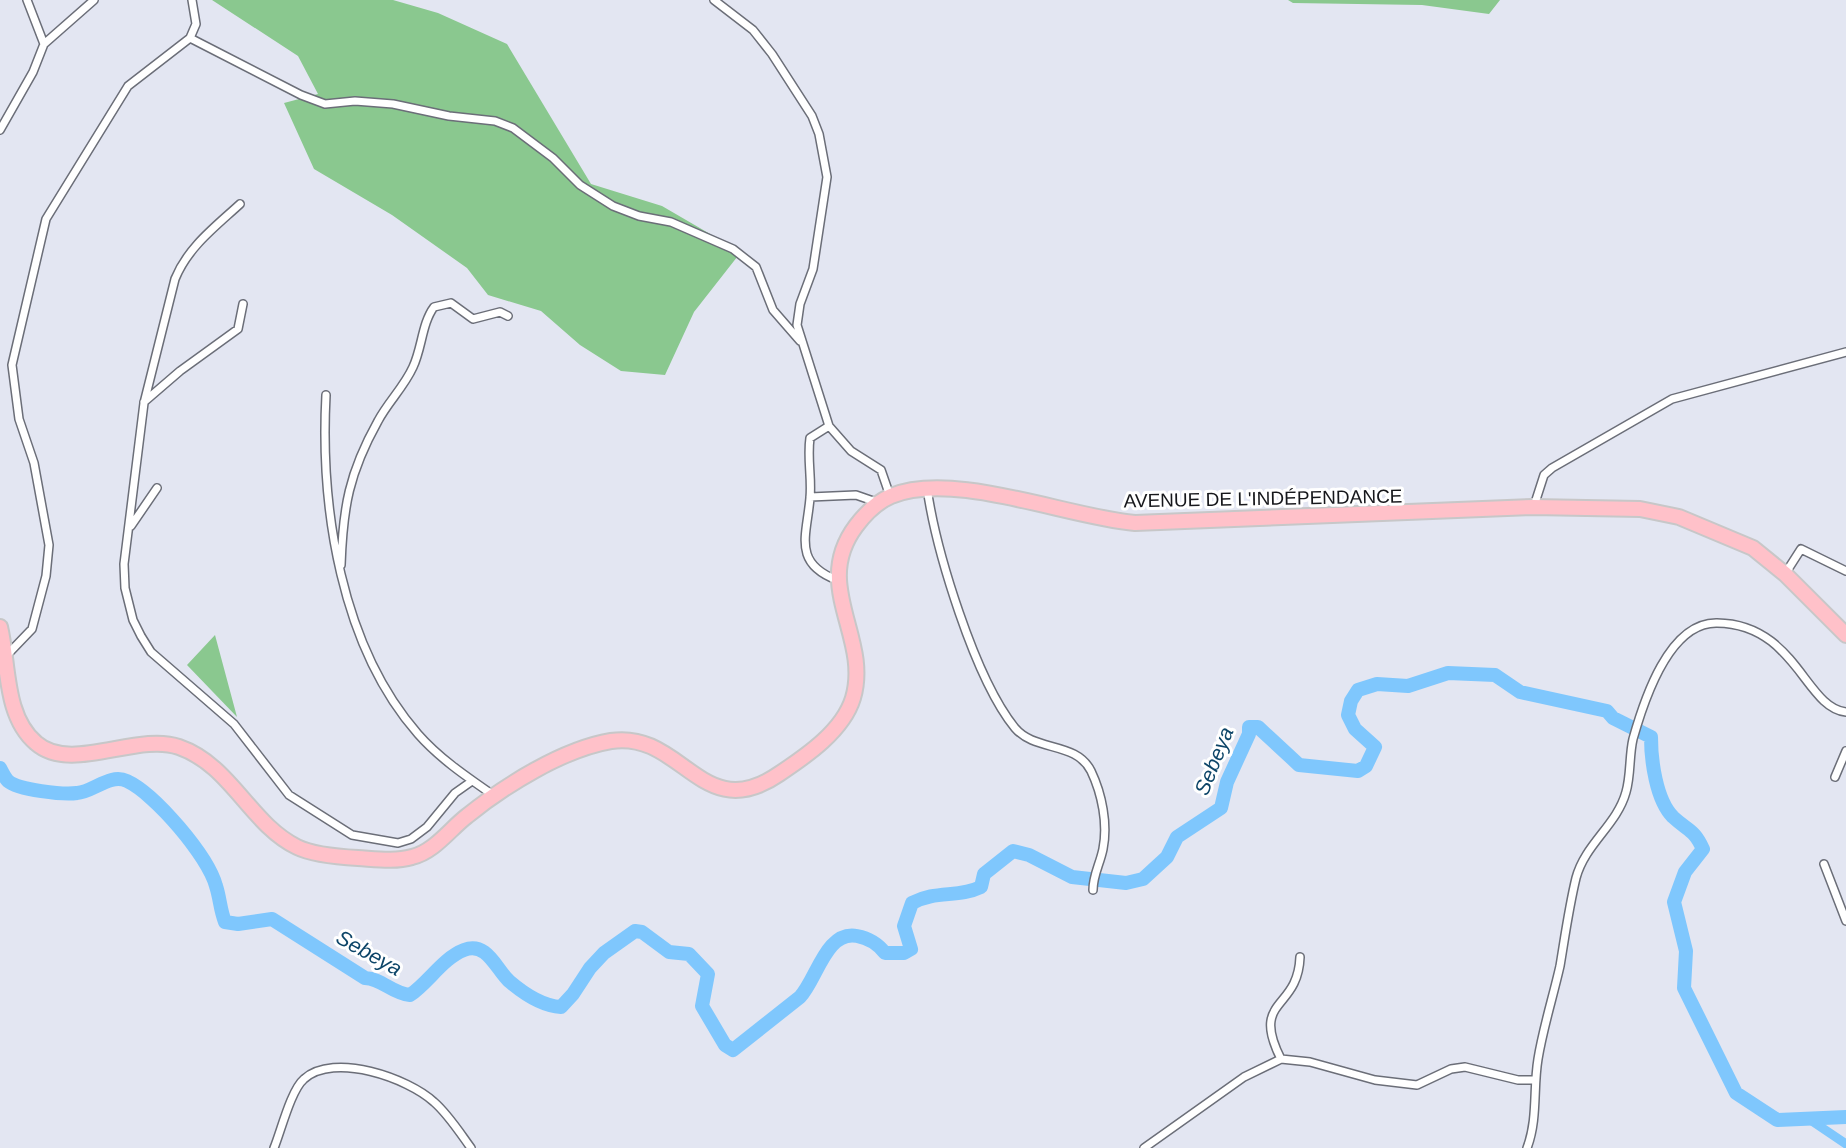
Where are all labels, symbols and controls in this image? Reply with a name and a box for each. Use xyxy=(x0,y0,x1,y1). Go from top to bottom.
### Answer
street label: AVENUE DE L'INDÉPENDANCE xyxy=(1123,486,1403,511)
water label: Sebeya xyxy=(1190,723,1238,798)
water label: Sebeya xyxy=(333,925,406,980)

